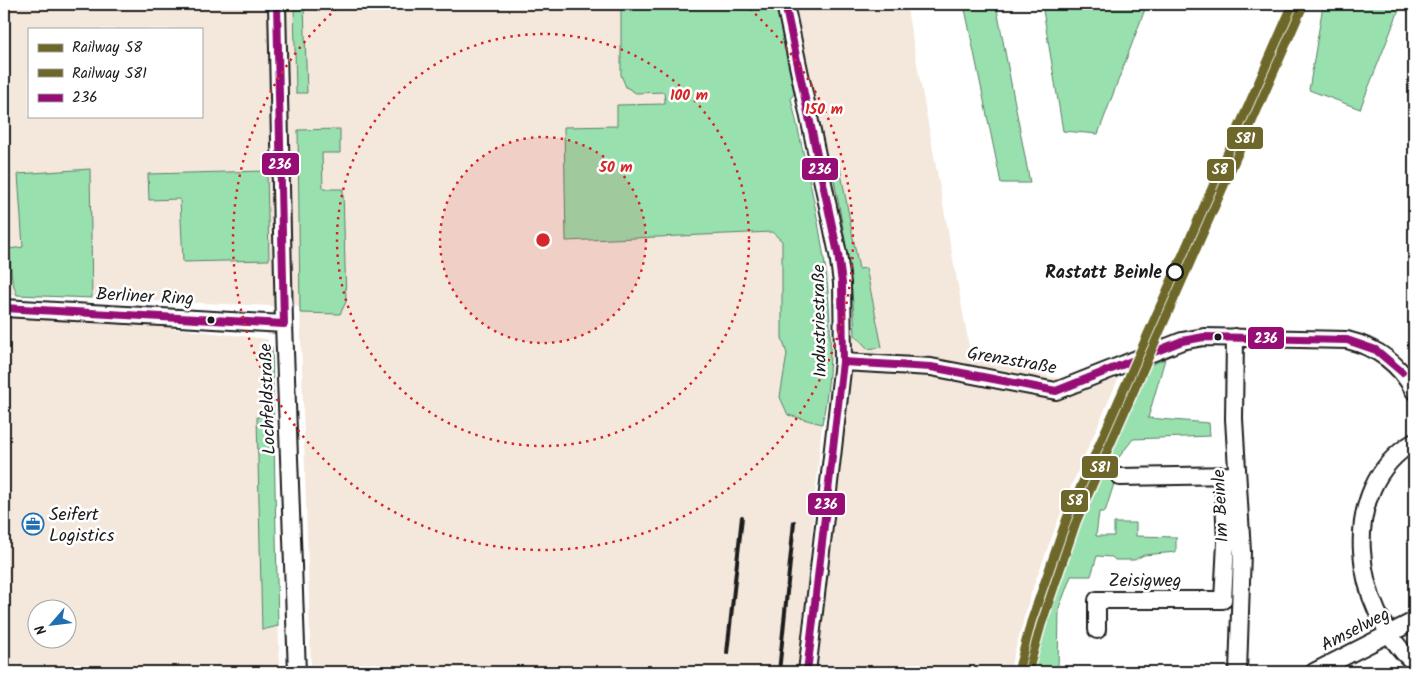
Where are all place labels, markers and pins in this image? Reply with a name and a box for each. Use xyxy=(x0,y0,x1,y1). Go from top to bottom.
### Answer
centre of rings xyxy=(534,231,552,249)
place label: Rastatt Beinle xyxy=(1045,259,1162,288)
marker: Rastatt Beinle xyxy=(1166,263,1184,281)
unlabelled marker xyxy=(206,315,216,325)
unlabelled marker xyxy=(1213,332,1223,342)
place label: Seifert Logistics xyxy=(49,501,115,551)
office icon: Seifert Logistics xyxy=(21,512,45,536)

